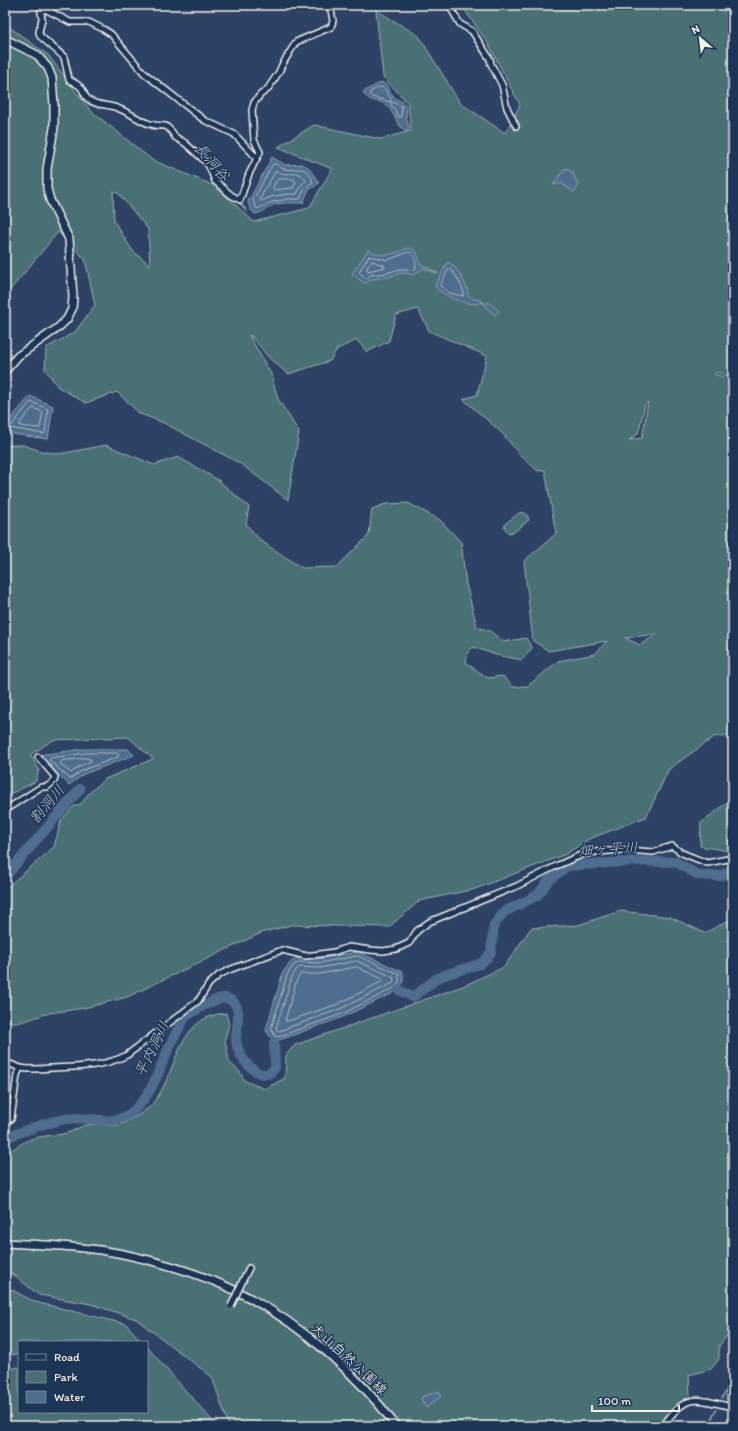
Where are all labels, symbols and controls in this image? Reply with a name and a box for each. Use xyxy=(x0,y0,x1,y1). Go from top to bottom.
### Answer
north arrow xyxy=(680,18,720,58)
text: N xyxy=(689,22,702,37)
water label: 長洞谷 xyxy=(190,139,234,186)
water label: 割洞川 xyxy=(26,781,68,827)
water label: 畑ヶ平川 xyxy=(578,838,638,860)
water label: 平内洞川 xyxy=(131,1018,173,1080)
street label: 犬山自然公園線 xyxy=(307,1319,391,1399)
legend xyxy=(18,1341,148,1413)
text: Road xyxy=(54,1350,80,1364)
text: Park xyxy=(54,1370,78,1384)
scale bar xyxy=(592,1387,679,1413)
text: Water xyxy=(54,1390,85,1404)
text: 100 m xyxy=(598,1394,631,1408)

